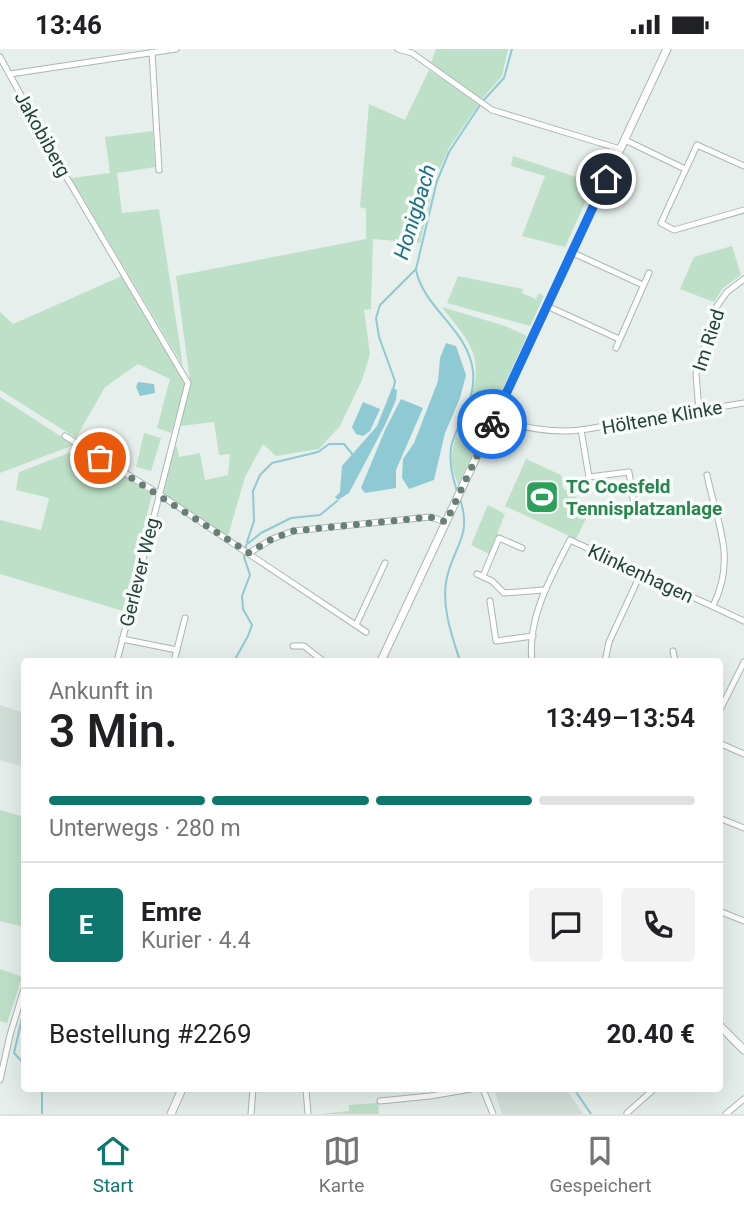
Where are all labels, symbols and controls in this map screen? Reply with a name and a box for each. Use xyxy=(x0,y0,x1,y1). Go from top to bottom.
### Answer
text: 13:46 xyxy=(35,10,102,40)
street label: Jakobiberg xyxy=(10,87,75,181)
pin xyxy=(576,149,636,209)
icon: home xyxy=(587,160,625,198)
water label: Honigbach xyxy=(389,162,441,262)
street label: Im Ried xyxy=(688,306,729,374)
courier xyxy=(457,389,527,459)
street label: Höltene Klinke xyxy=(600,396,724,439)
icon: bike xyxy=(473,405,511,443)
pin xyxy=(70,428,130,488)
icon: bag xyxy=(81,439,119,477)
place label: TC Coesfeld Tennisplatzanlage xyxy=(566,475,722,520)
sports icon: TC Coesfeld Tennisplatzanlage xyxy=(523,478,561,516)
street label: Gerlever Weg xyxy=(115,515,164,629)
street label: Klinkenhagen xyxy=(584,539,697,608)
text: Ankunft in xyxy=(49,678,153,705)
text: 13:49–13:54 xyxy=(545,703,695,733)
text: 3 Min. xyxy=(49,704,178,758)
text: Unterwegs · 280 m xyxy=(49,815,241,842)
button: chat xyxy=(529,888,603,962)
button: phone xyxy=(621,888,695,962)
text: Emre xyxy=(141,897,201,927)
text: E xyxy=(79,910,93,940)
text: Kurier · 4.4 xyxy=(141,927,251,954)
text: Bestellung #2269 xyxy=(49,1019,252,1049)
text: 20.40 € xyxy=(606,1019,695,1049)
tab: Start xyxy=(93,1132,134,1197)
tab: Karte xyxy=(319,1132,364,1197)
tab: Gespeichert xyxy=(550,1132,651,1197)

